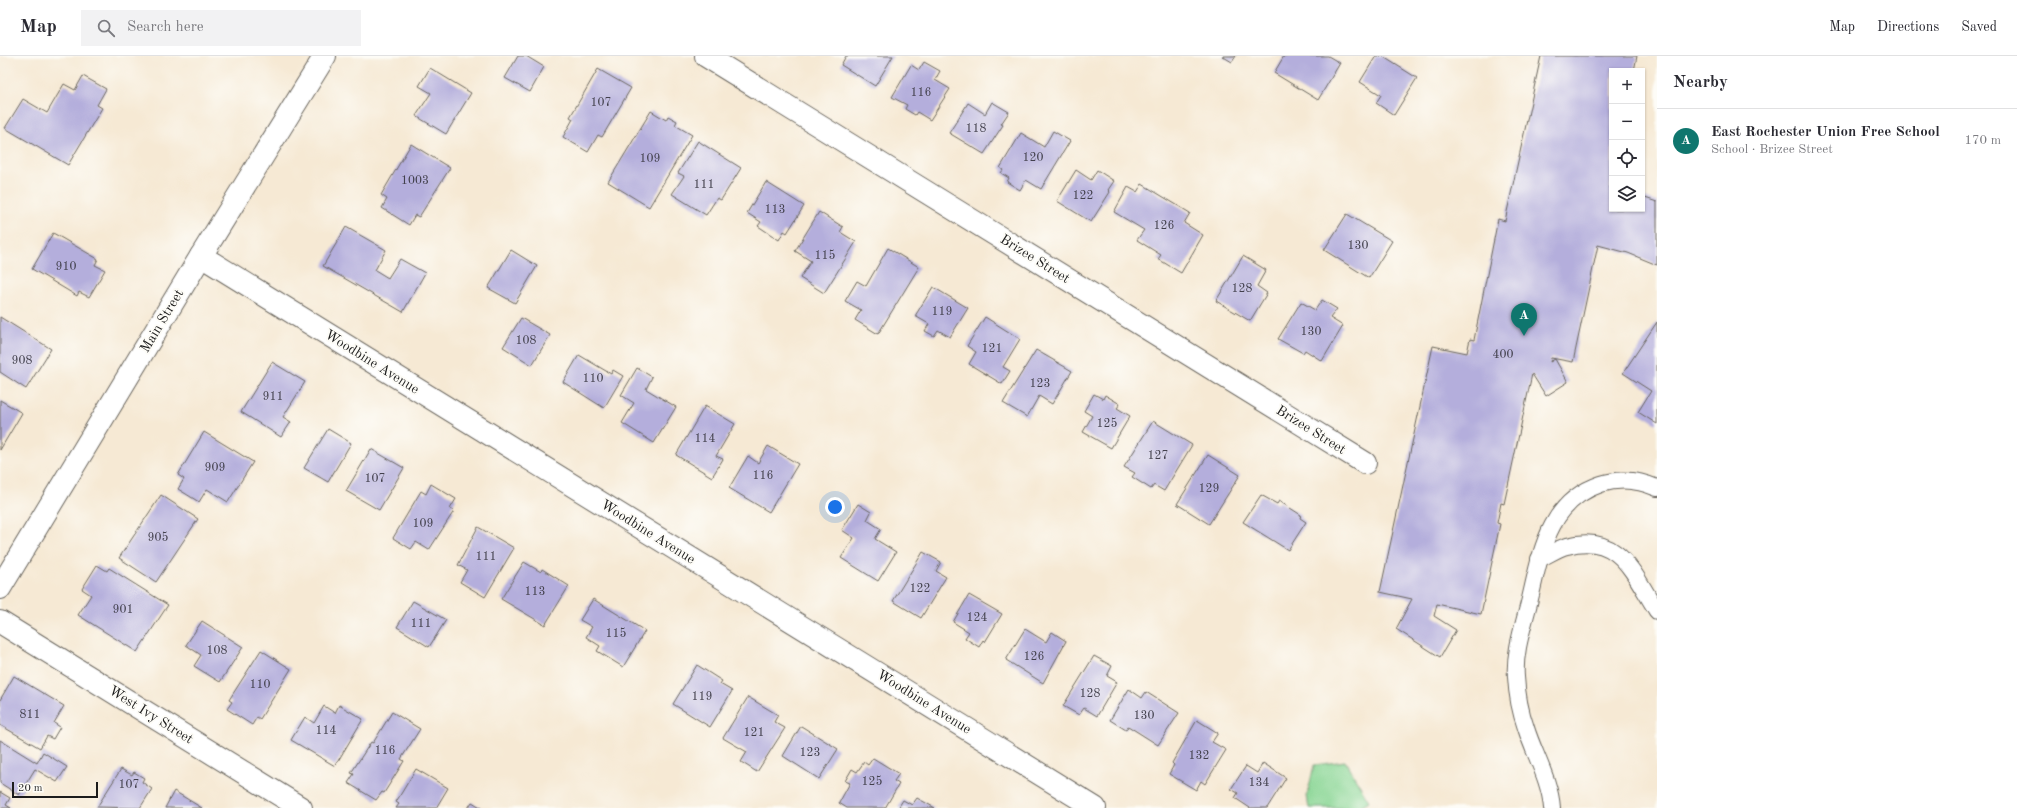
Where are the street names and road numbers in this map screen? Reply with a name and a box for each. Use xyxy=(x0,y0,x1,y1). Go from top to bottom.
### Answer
street label: Brizee Street xyxy=(998,232,1072,286)
street label: Main Street xyxy=(138,287,186,355)
street label: Woodbine Avenue xyxy=(322,327,422,397)
street label: Brizee Street xyxy=(1274,403,1348,457)
street label: Woodbine Avenue xyxy=(598,497,698,567)
street label: Woodbine Avenue xyxy=(874,667,974,737)
street label: West Ivy Street xyxy=(106,684,196,747)

